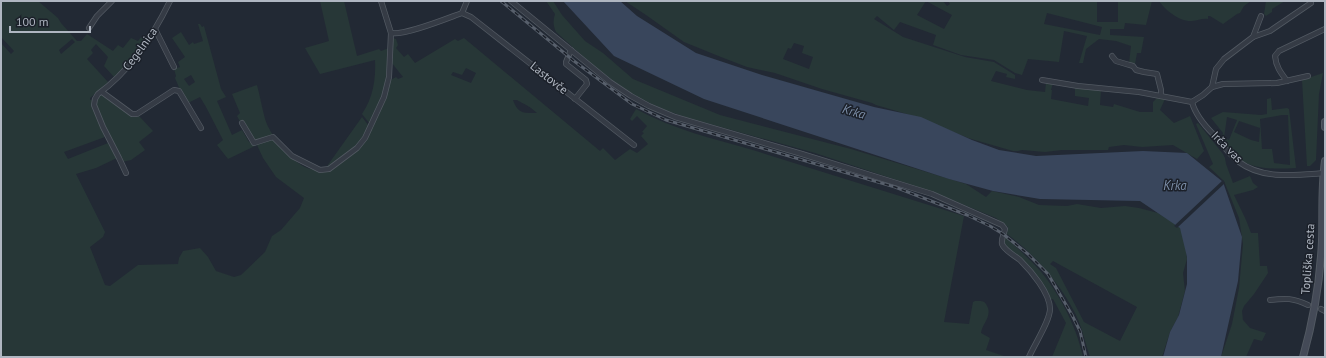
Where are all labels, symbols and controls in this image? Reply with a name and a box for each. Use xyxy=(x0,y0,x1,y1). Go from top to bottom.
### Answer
scale bar xyxy=(10,8,90,34)
text: 100 m xyxy=(16,14,49,29)
street label: Cegelnica xyxy=(119,24,160,73)
street label: Lastovče xyxy=(527,58,571,97)
water label: Krka xyxy=(840,100,868,123)
street label: Irča vas xyxy=(1208,128,1246,166)
water label: Krka xyxy=(1163,177,1187,194)
street label: Topliška cesta xyxy=(1298,223,1317,295)

